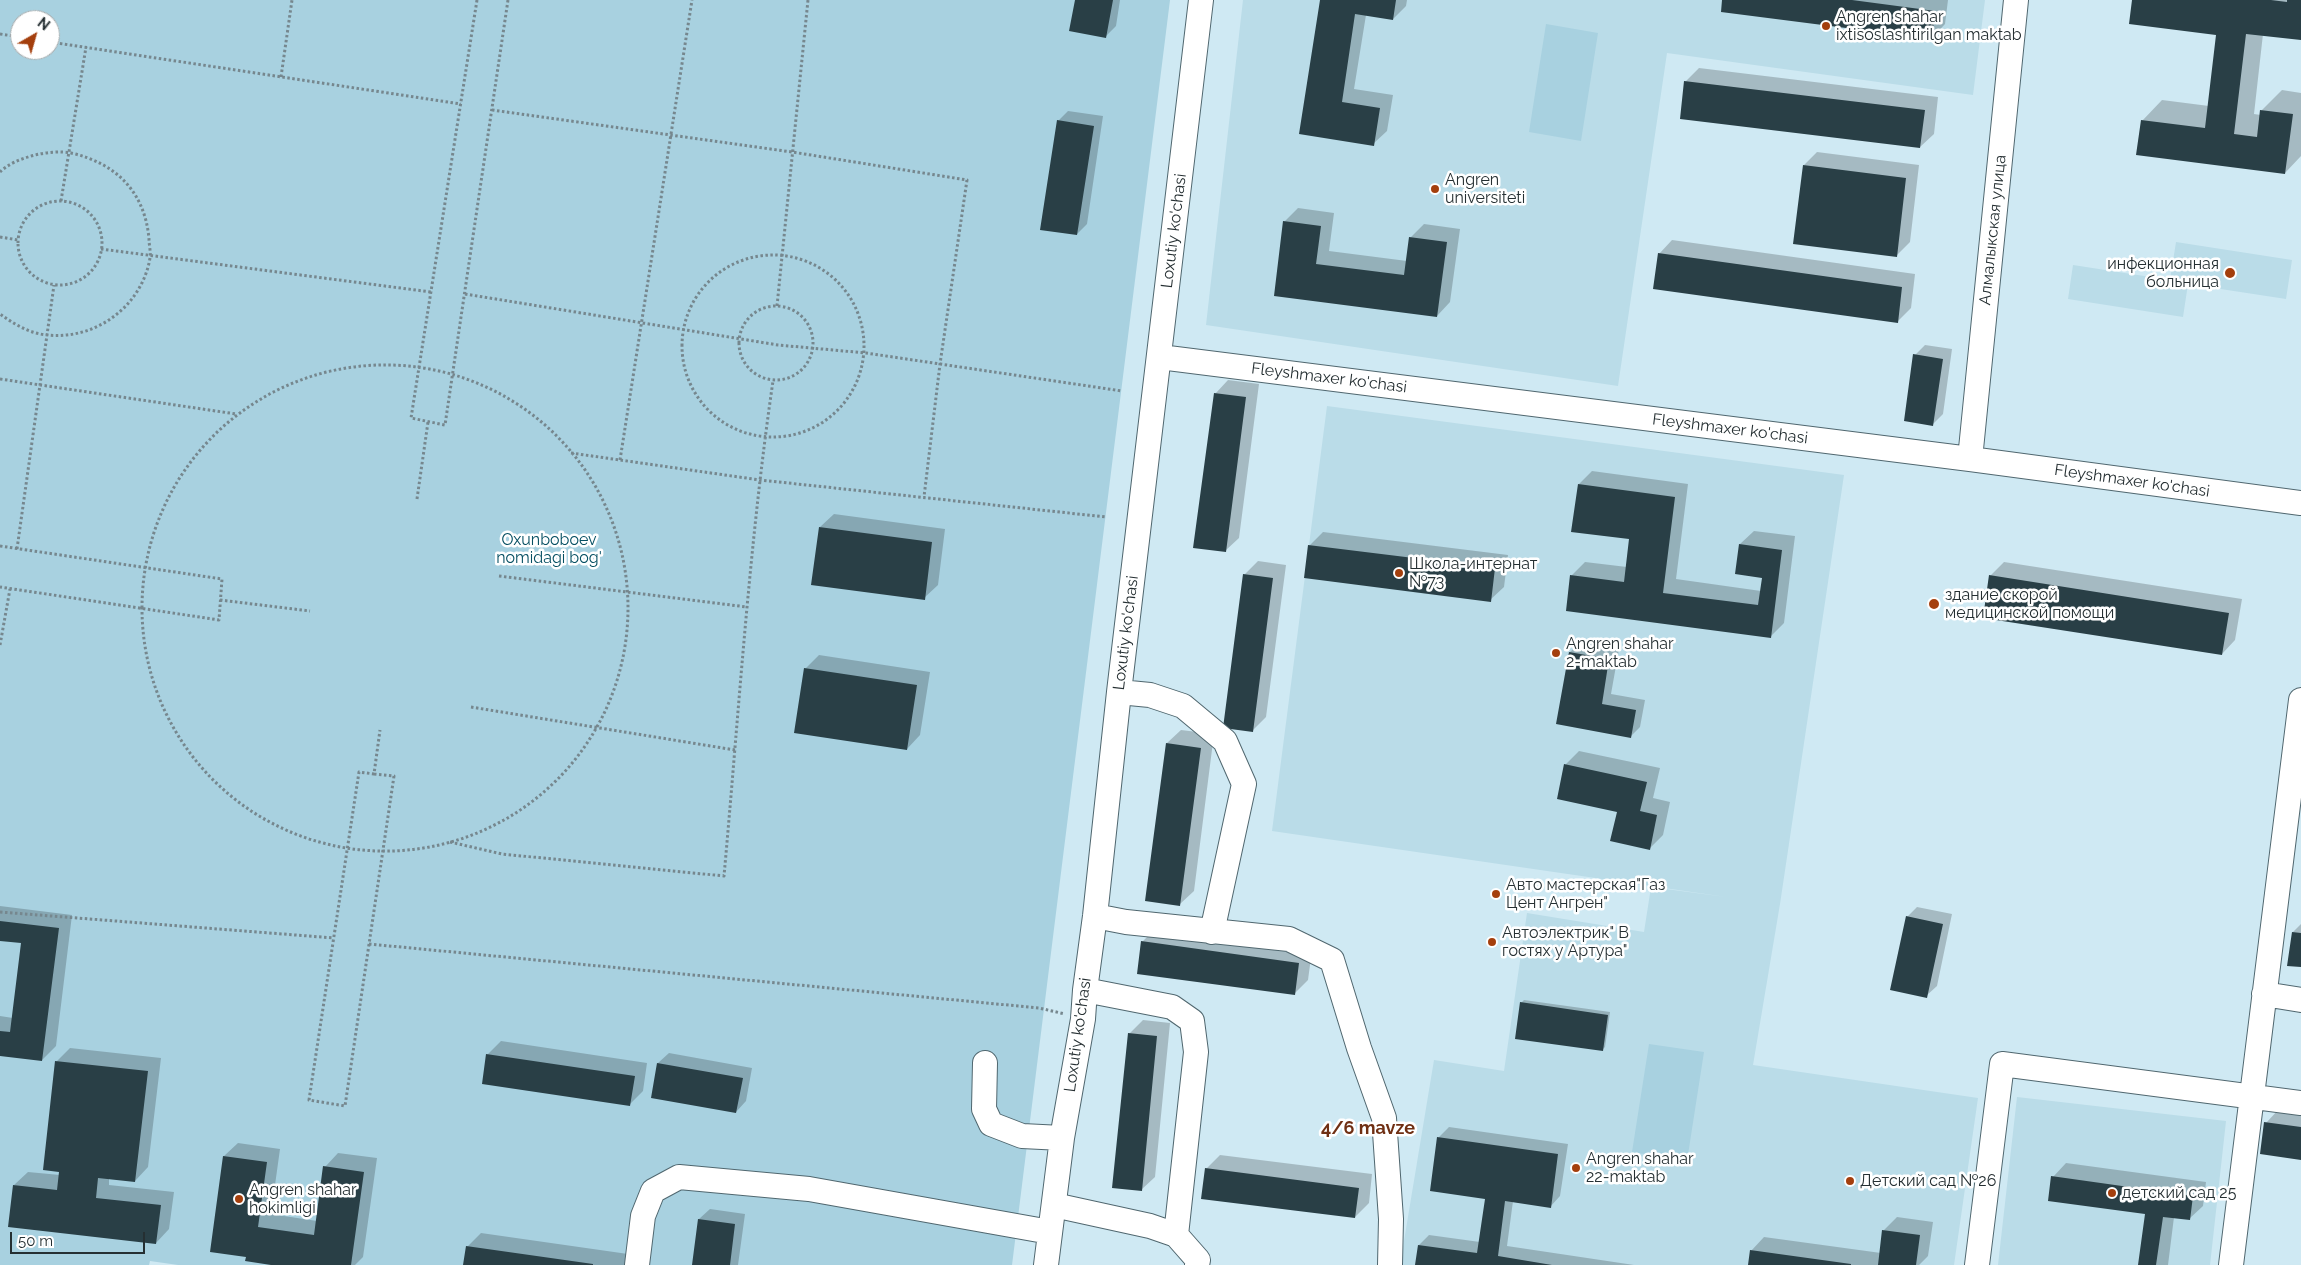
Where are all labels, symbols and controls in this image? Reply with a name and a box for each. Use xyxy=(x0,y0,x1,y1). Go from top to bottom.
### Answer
place label: Angren shahar ixtisoslashtirilgan maktab xyxy=(1836,7,2022,45)
north arrow xyxy=(10,10,60,60)
text: N xyxy=(34,14,53,34)
marker: Angren shahar ixtisoslashtirilgan maktab xyxy=(1820,20,1832,32)
street label: Алмалыкская улица xyxy=(1976,154,2010,306)
place label: Angren universiteti xyxy=(1445,170,1525,208)
street label: Loxutiy ko'chasi xyxy=(1157,173,1191,289)
marker: Angren universiteti xyxy=(1429,183,1441,195)
place label: инфекционная больница xyxy=(2107,254,2219,292)
marker: инфекционная больница xyxy=(2223,266,2237,280)
street label: Fleyshmaxer ko'chasi xyxy=(1250,359,1408,397)
street label: Fleyshmaxer ko'chasi xyxy=(1651,410,1809,448)
street label: Fleyshmaxer ko'chasi xyxy=(2053,461,2211,501)
park label: Oxunboboev nomidagi bog' xyxy=(496,530,602,568)
place label: Школа-интернат №73 xyxy=(1409,554,1537,592)
marker: Школа-интернат №73 xyxy=(1393,567,1405,579)
street label: Loxutiy ko'chasi xyxy=(1109,575,1143,691)
place label: здание скорой медицинской помощи xyxy=(1945,585,2114,623)
marker: здание скорой медицинской помощи xyxy=(1927,597,1941,611)
place label: Angren shahar 2-maktab xyxy=(1566,634,1674,672)
marker: Angren shahar 2-maktab xyxy=(1550,647,1562,659)
place label: Авто мастерская"Газ Цент Ангрен" xyxy=(1506,875,1665,913)
marker: Авто мастерская"Газ Цент Ангрен" xyxy=(1490,888,1502,900)
place label: Автоэлектрик" В гостях у Артура" xyxy=(1502,923,1629,961)
marker: Автоэлектрик" В гостях у Артура" xyxy=(1486,936,1498,948)
street label: Loxutiy ko'chasi xyxy=(1060,977,1096,1093)
district label: 4/6 mavze xyxy=(1321,1118,1415,1140)
place label: Angren shahar 22-maktab xyxy=(1586,1149,1694,1187)
marker: Angren shahar 22-maktab xyxy=(1570,1162,1582,1174)
place label: Детский сад №26 xyxy=(1860,1171,1996,1191)
marker: Детский сад №26 xyxy=(1844,1175,1856,1187)
place label: Angren shahar hokimligi xyxy=(249,1180,357,1218)
place label: детский сад 25 xyxy=(2122,1183,2236,1203)
marker: детский сад 25 xyxy=(2106,1187,2118,1199)
marker: Angren shahar hokimligi xyxy=(233,1193,245,1205)
scale bar xyxy=(12,1222,148,1254)
text: 50 m xyxy=(18,1232,53,1250)

